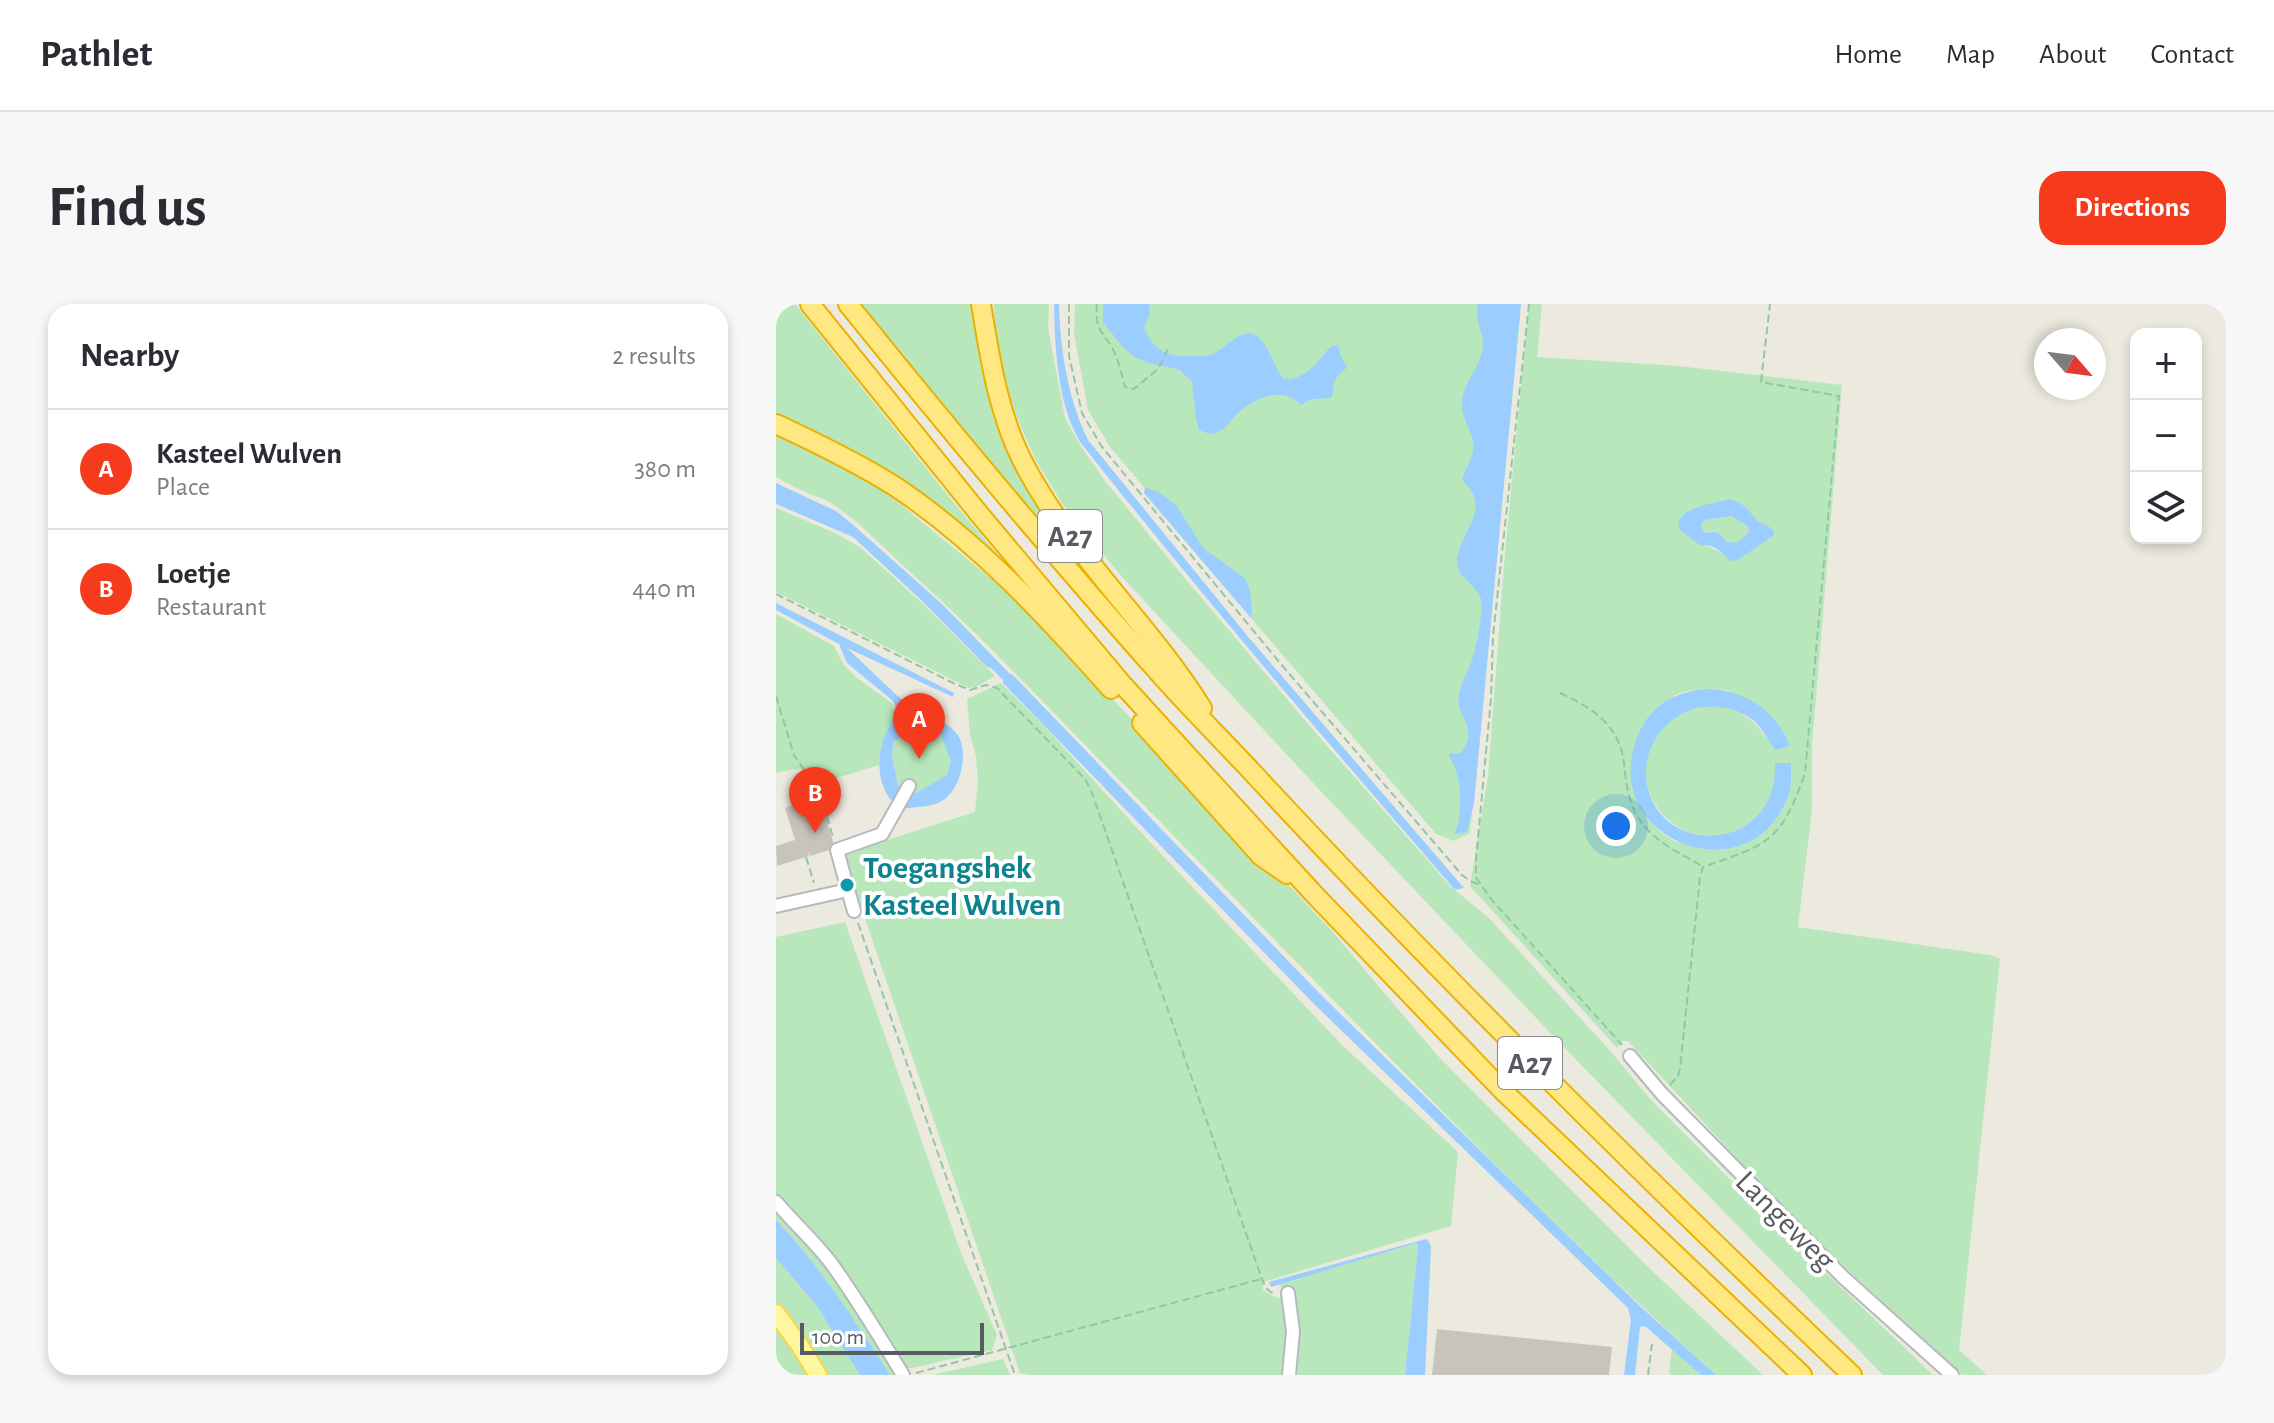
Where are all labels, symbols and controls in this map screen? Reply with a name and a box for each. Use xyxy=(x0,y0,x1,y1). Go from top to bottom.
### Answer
text: Pathlet xyxy=(40,36,152,74)
text: Home xyxy=(1835,41,1902,69)
text: Map xyxy=(1946,41,1995,69)
text: About xyxy=(2039,41,2107,69)
text: Contact xyxy=(2151,41,2234,69)
button: Directions xyxy=(2039,171,2226,245)
text: Find us xyxy=(48,180,206,236)
north arrow xyxy=(2034,328,2106,400)
map controls xyxy=(2130,328,2202,544)
button: + xyxy=(2130,328,2202,400)
text: Nearby xyxy=(80,339,179,373)
text: 2 results xyxy=(612,343,696,369)
button: − xyxy=(2130,400,2202,472)
text: Kasteel Wulven xyxy=(156,439,342,469)
text: A xyxy=(98,456,114,482)
text: 380 m xyxy=(634,456,696,482)
button: layers xyxy=(2130,472,2202,544)
text: Place xyxy=(156,474,210,500)
road number: A27 xyxy=(1038,510,1102,562)
text: Loetje xyxy=(156,559,231,589)
text: B xyxy=(98,576,114,602)
text: 440 m xyxy=(632,576,696,602)
text: Restaurant xyxy=(156,594,266,620)
pin: A xyxy=(893,693,945,759)
pin: B xyxy=(789,767,841,833)
your location xyxy=(1596,806,1636,846)
place label: Toegangshek Kasteel Wulven xyxy=(863,852,1061,921)
marker: Toegangshek Kasteel Wulven xyxy=(838,876,856,894)
road number: A27 xyxy=(1498,1037,1562,1089)
street label: Langeweg xyxy=(1730,1165,1841,1277)
scale bar xyxy=(800,1319,984,1355)
text: 100 m xyxy=(812,1326,864,1348)

